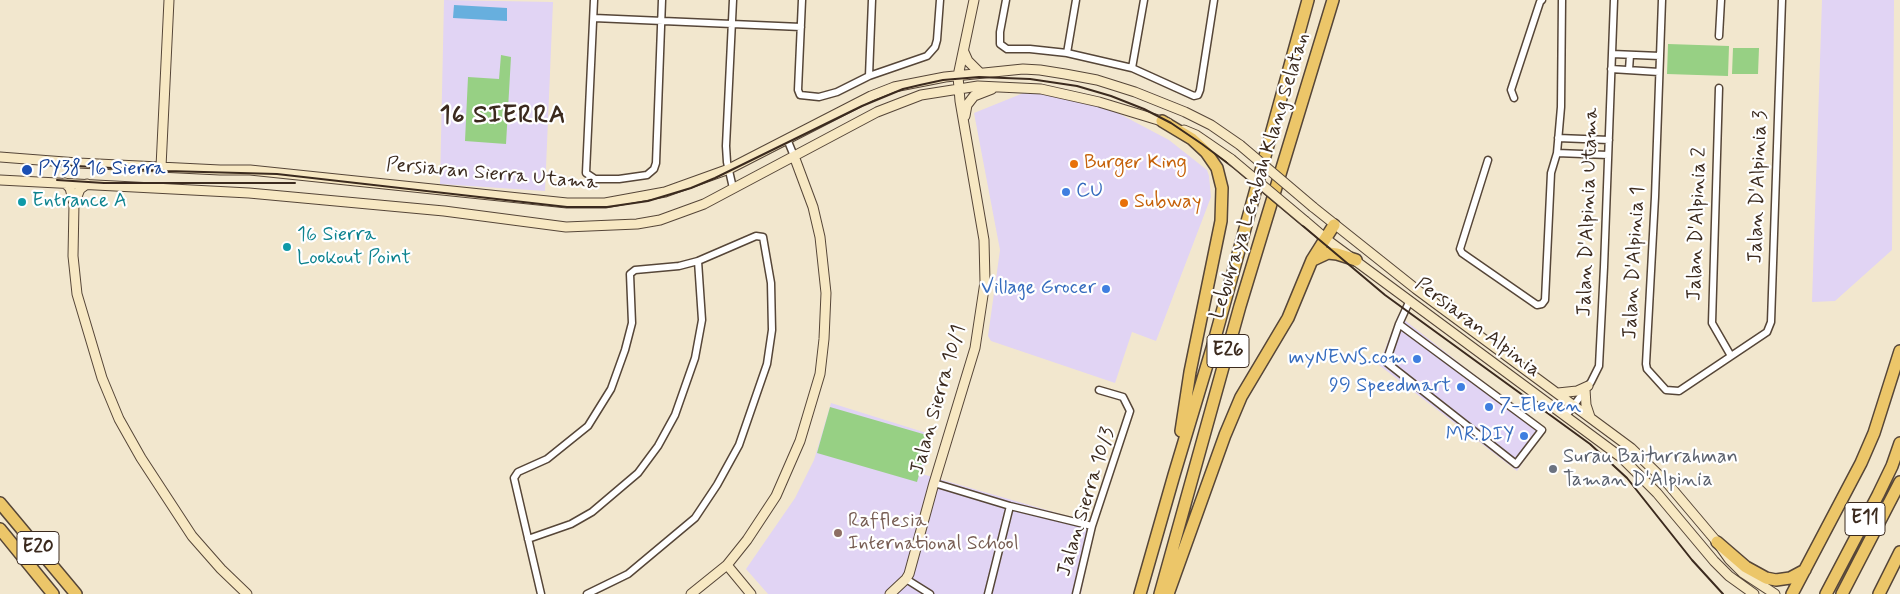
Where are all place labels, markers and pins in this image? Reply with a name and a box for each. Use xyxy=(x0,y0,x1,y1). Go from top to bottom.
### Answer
place label: Burger King xyxy=(1084,152,1187,176)
place label: PY38 16 Sierra xyxy=(38,158,165,182)
marker: Burger King xyxy=(1068,158,1080,170)
marker: PY38 16 Sierra xyxy=(20,163,34,177)
place label: CU xyxy=(1076,180,1103,204)
marker: CU xyxy=(1060,186,1072,198)
place label: Entrance A xyxy=(32,190,127,214)
place label: Subway xyxy=(1134,191,1201,215)
marker: Entrance A xyxy=(16,196,28,208)
marker: Subway xyxy=(1118,197,1130,209)
place label: 16 Sierra Lookout Point xyxy=(297,224,411,271)
marker: 16 Sierra Lookout Point xyxy=(281,241,293,253)
place label: Village Grocer xyxy=(981,277,1096,301)
marker: Village Grocer xyxy=(1100,283,1112,295)
place label: myNEWS.com xyxy=(1289,347,1407,371)
marker: myNEWS.com xyxy=(1411,353,1423,365)
place label: 99 Speedmart xyxy=(1329,375,1451,399)
marker: 99 Speedmart xyxy=(1455,381,1467,393)
place label: 7-Eleven xyxy=(1499,395,1581,419)
marker: 7-Eleven xyxy=(1483,401,1495,413)
place label: MR.DIY xyxy=(1446,424,1514,448)
marker: MR.DIY xyxy=(1518,430,1530,442)
place label: Surau Baiturrahman Taman D'Alpinia xyxy=(1563,446,1738,493)
marker: Surau Baiturrahman Taman D'Alpinia xyxy=(1547,463,1559,475)
place label: Rafflesia International School xyxy=(848,510,1019,557)
marker: Rafflesia International School xyxy=(832,527,844,539)

